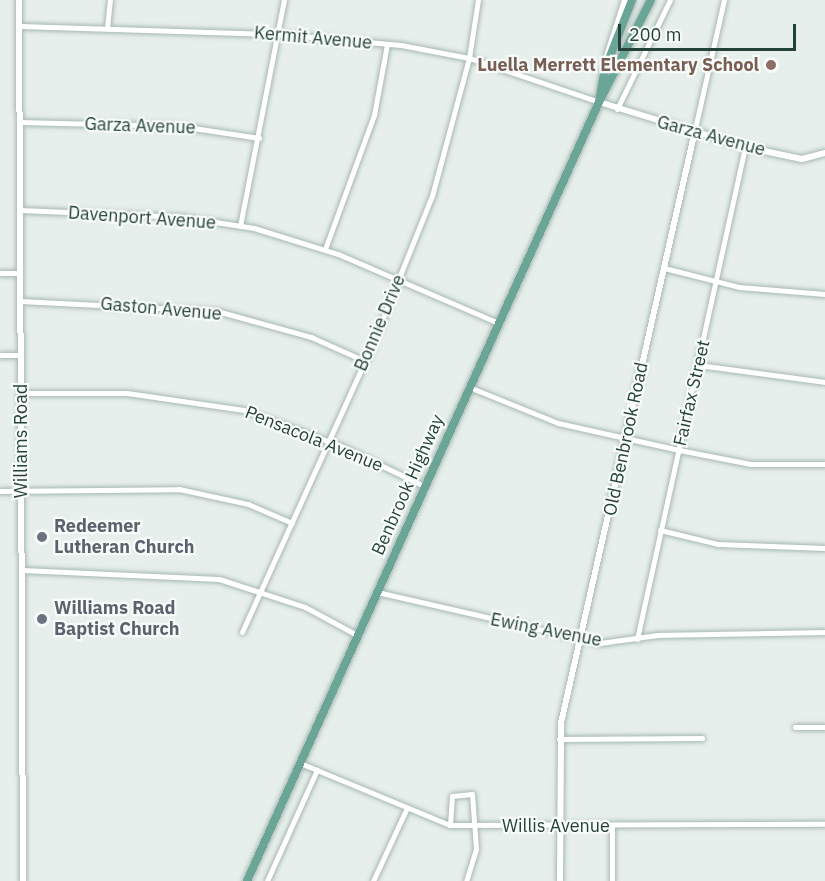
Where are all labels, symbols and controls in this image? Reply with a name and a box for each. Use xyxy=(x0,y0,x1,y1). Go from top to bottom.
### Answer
scale bar xyxy=(621,12,800,50)
street label: Kermit Avenue xyxy=(253,22,373,54)
text: 200 m xyxy=(629,23,681,46)
place label: Luella Merrett Elementary School xyxy=(477,54,759,76)
marker: Luella Merrett Elementary School xyxy=(764,58,778,72)
street label: Garza Avenue xyxy=(655,111,767,161)
street label: Garza Avenue xyxy=(84,113,196,139)
street label: Davenport Avenue xyxy=(67,202,217,234)
street label: Bonnie Drive xyxy=(350,272,410,374)
street label: Gaston Avenue xyxy=(99,293,223,325)
street label: Fairfax Street xyxy=(669,338,715,448)
street label: Old Benbrook Road xyxy=(599,360,653,518)
street label: Williams Road xyxy=(10,384,32,498)
street label: Pensacola Avenue xyxy=(242,401,386,477)
street label: Benbrook Highway xyxy=(367,411,449,559)
place label: Redeemer Lutheran Church xyxy=(54,516,195,558)
marker: Redeemer Lutheran Church xyxy=(35,530,49,544)
place label: Williams Road Baptist Church xyxy=(54,598,180,640)
street label: Ewing Avenue xyxy=(489,609,603,651)
marker: Williams Road Baptist Church xyxy=(35,612,49,626)
street label: Willis Avenue xyxy=(502,815,610,837)

